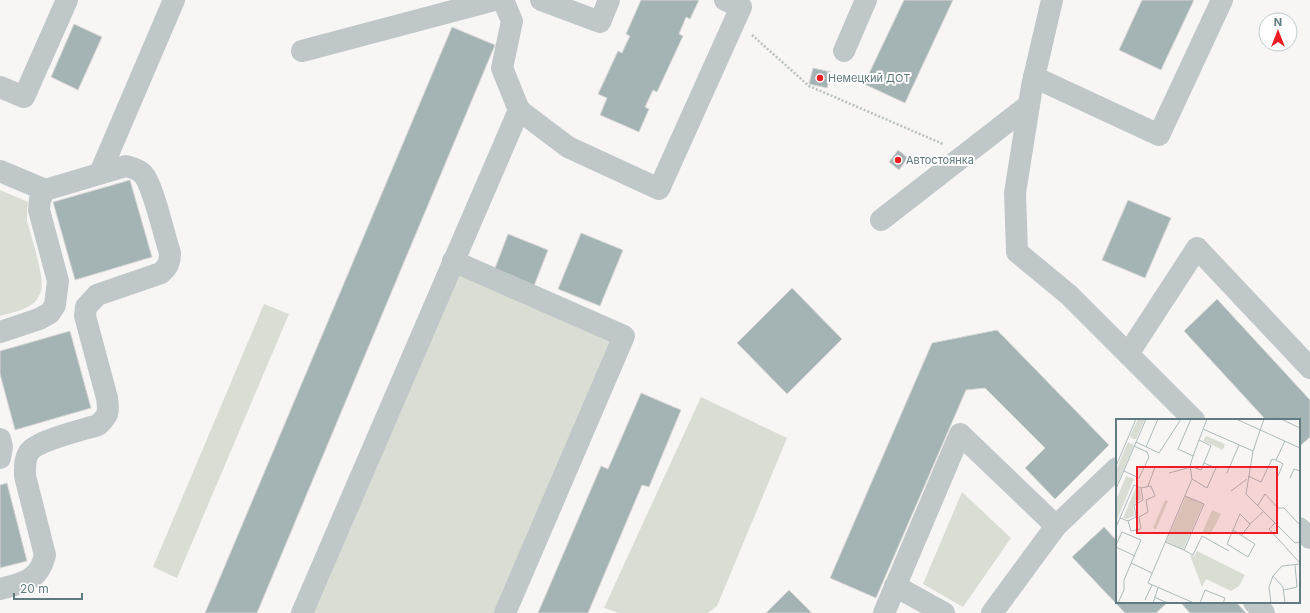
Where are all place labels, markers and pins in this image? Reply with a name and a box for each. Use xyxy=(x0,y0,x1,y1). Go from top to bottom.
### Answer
place label: Немецкий ДОТ xyxy=(828,71,910,85)
marker: Немецкий ДОТ xyxy=(815,73,825,83)
place label: Автостоянка xyxy=(906,153,974,167)
marker: Автостоянка xyxy=(893,155,903,165)

